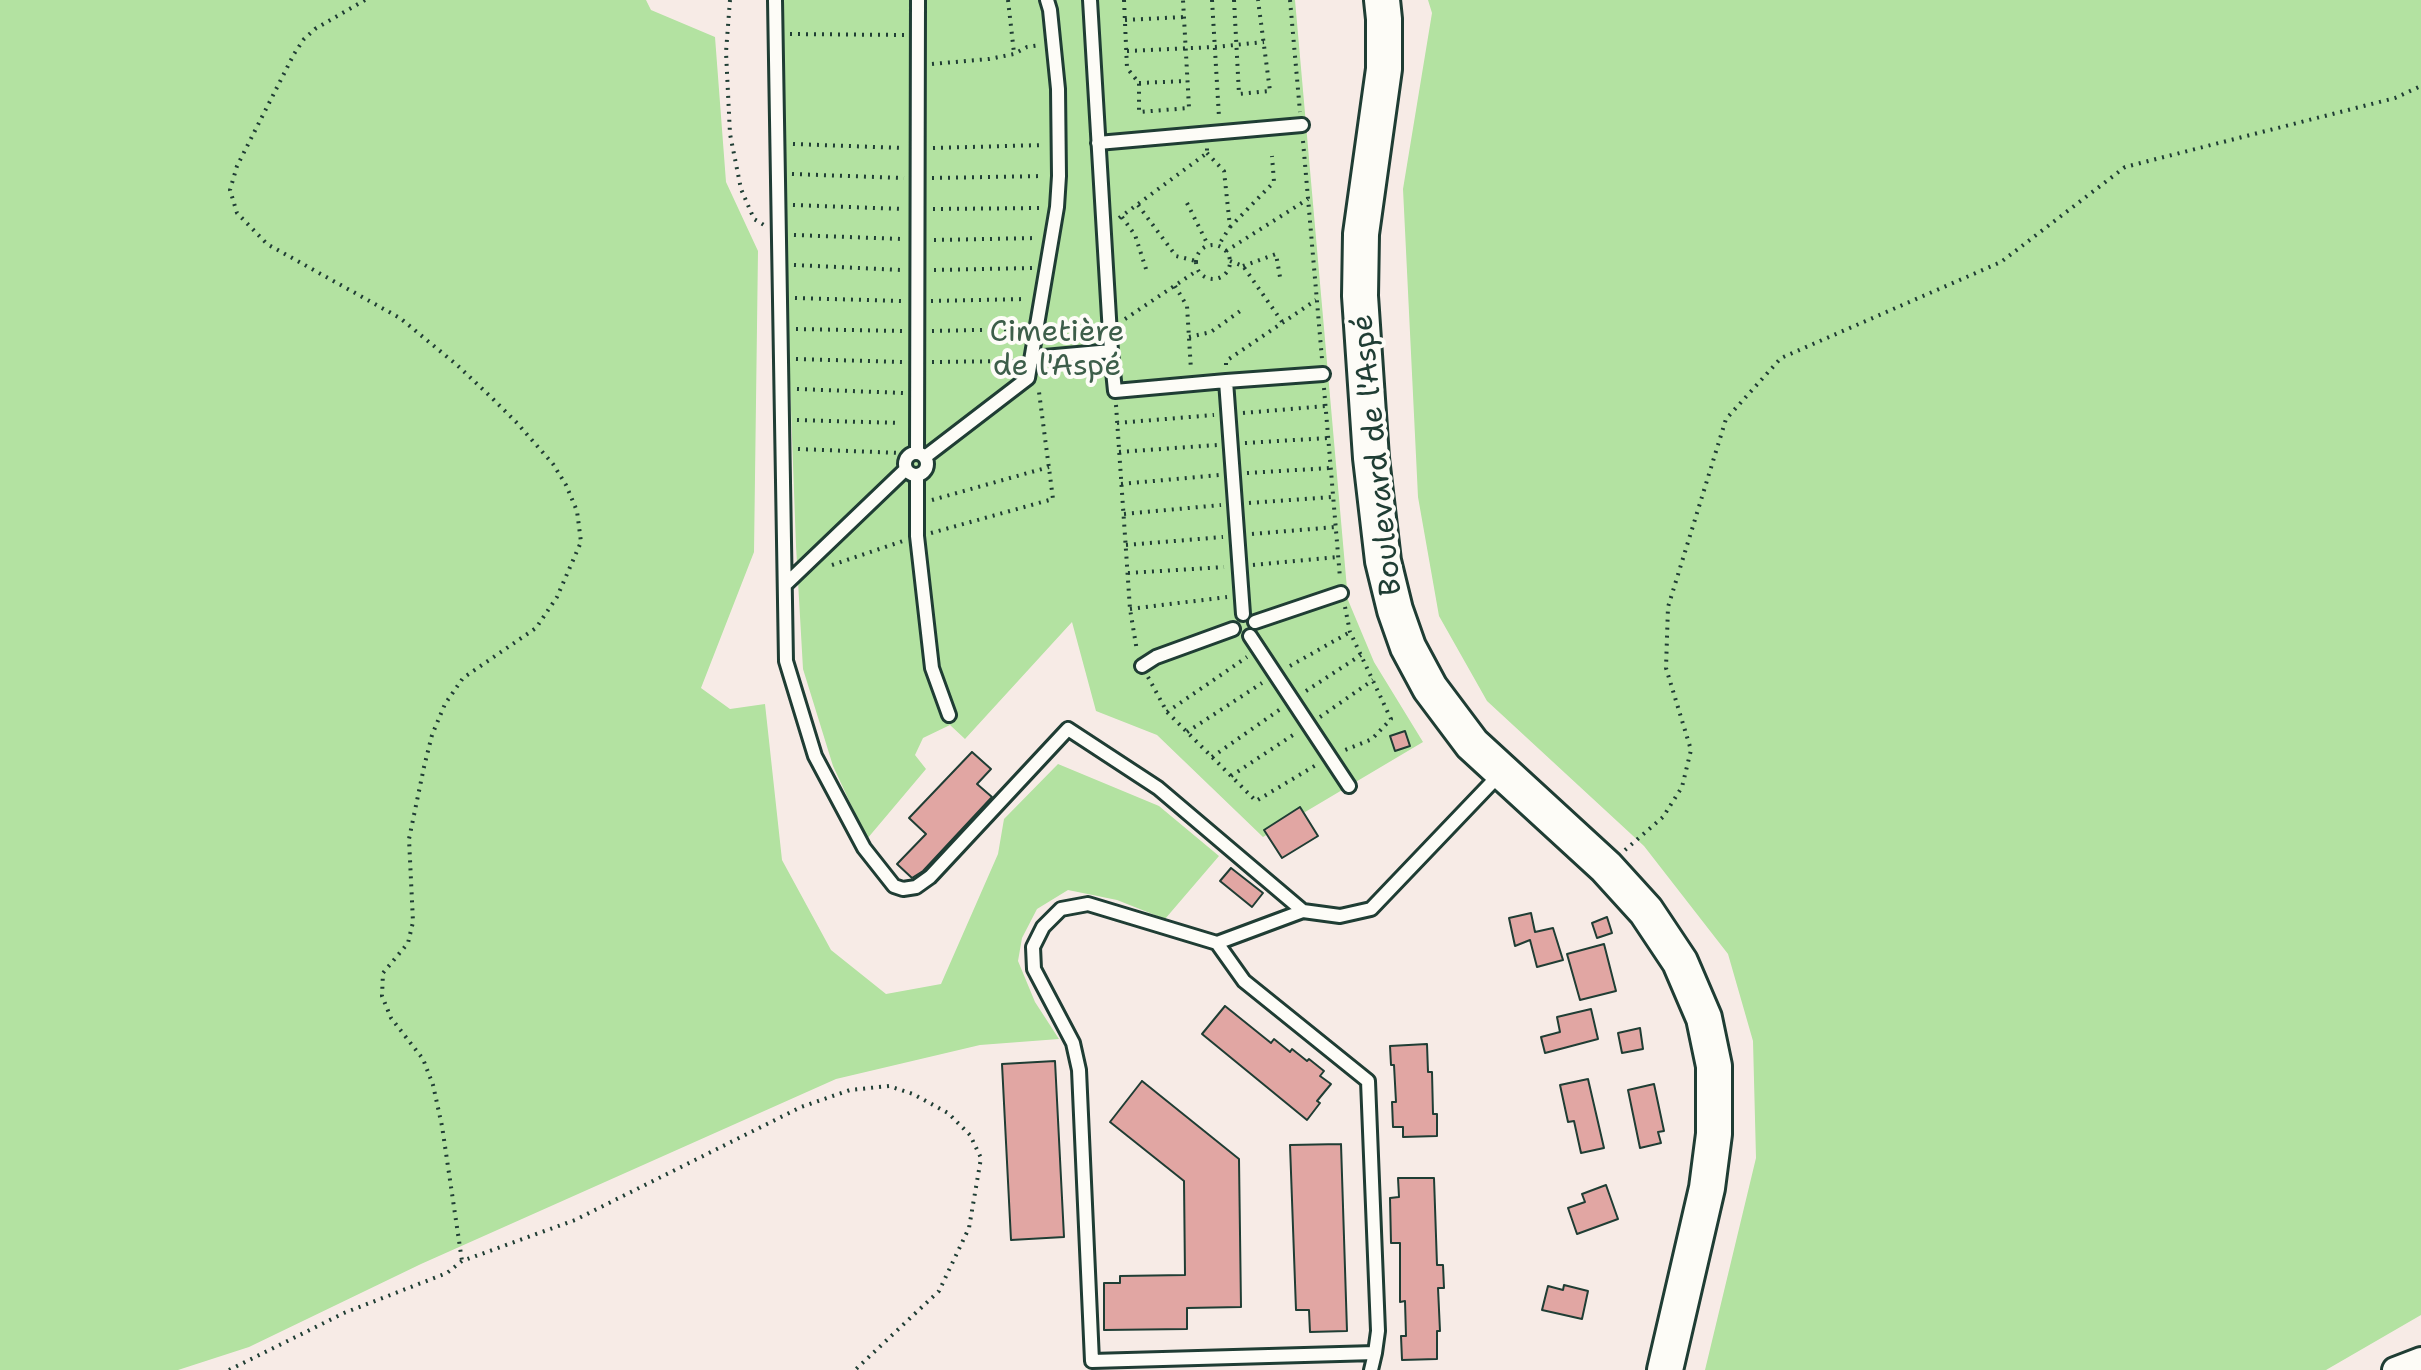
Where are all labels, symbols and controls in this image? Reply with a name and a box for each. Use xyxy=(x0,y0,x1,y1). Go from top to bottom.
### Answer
street label: Boulevard de l'Aspé xyxy=(1345,313,1411,597)
park label: Cimetière de l'Aspé xyxy=(989,315,1125,386)

